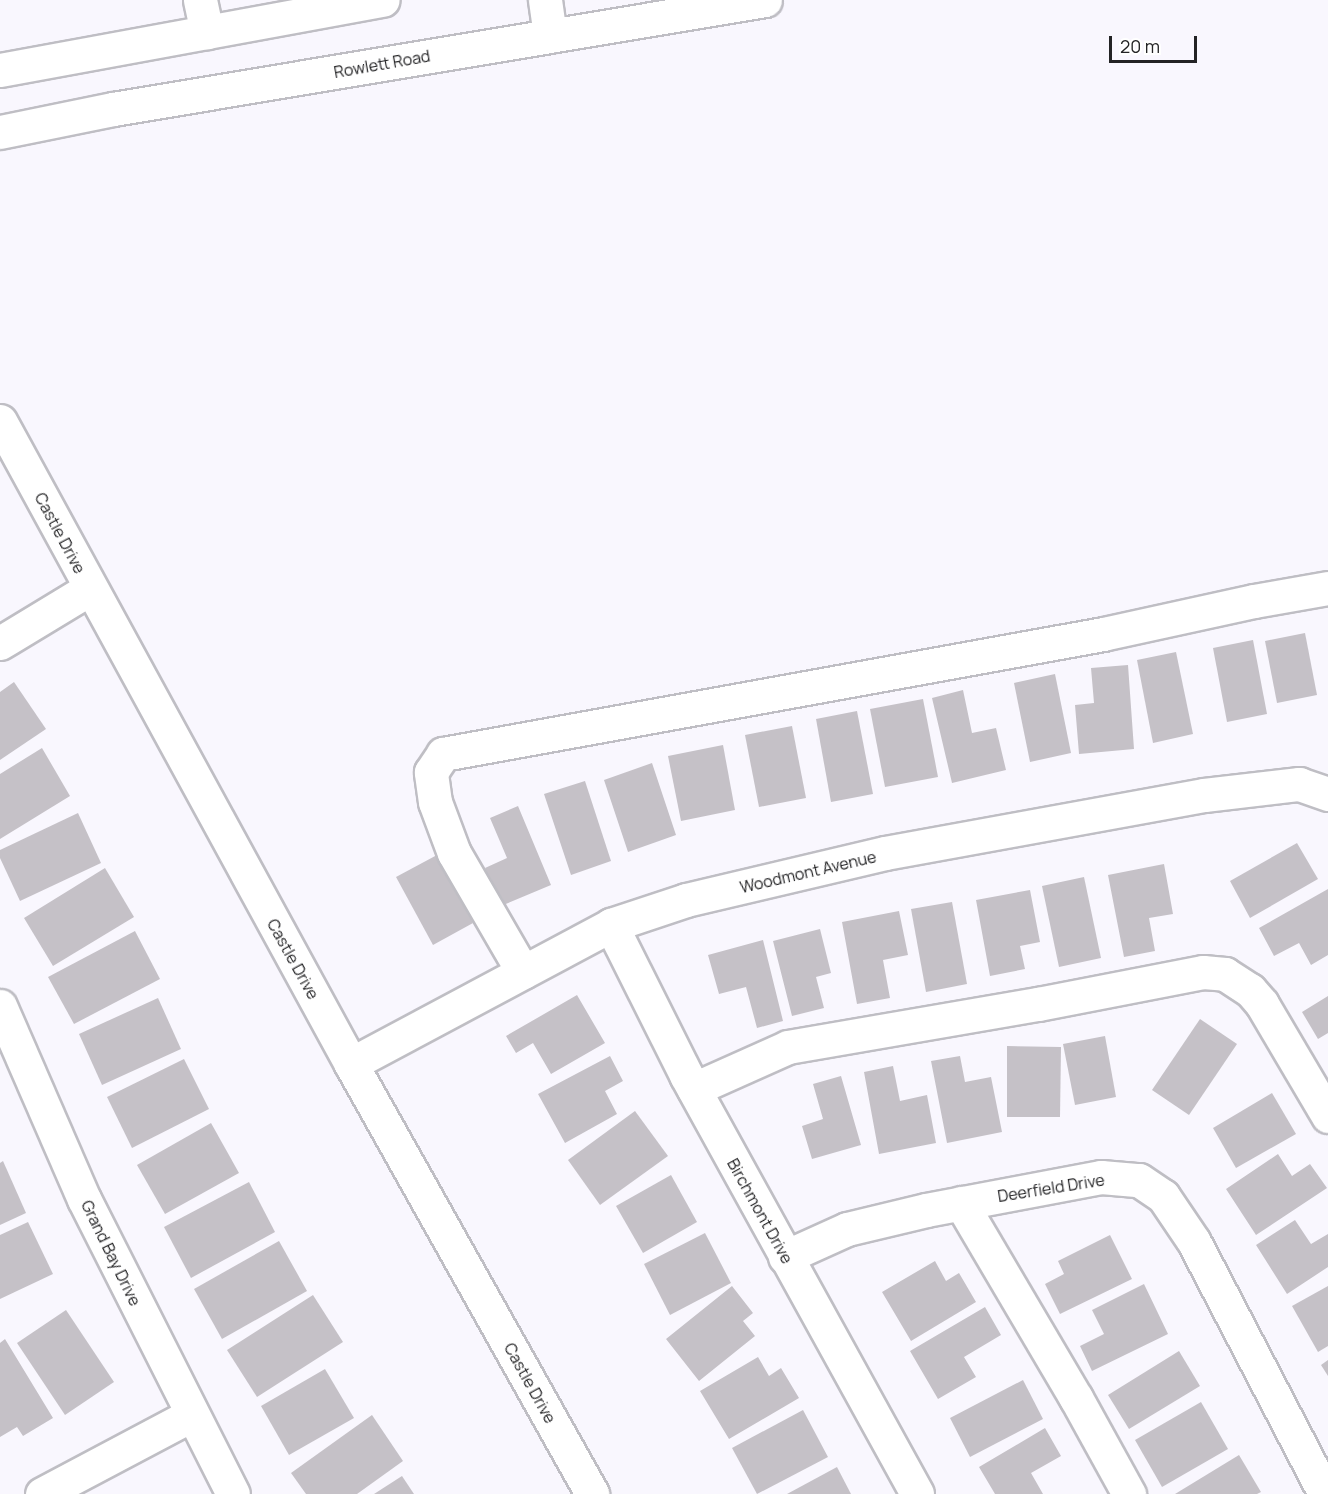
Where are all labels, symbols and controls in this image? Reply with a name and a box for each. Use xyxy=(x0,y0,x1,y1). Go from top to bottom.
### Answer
scale bar xyxy=(1112,24,1200,62)
text: 20 m xyxy=(1120,34,1160,58)
street label: Rowlett Road xyxy=(332,46,432,82)
street label: Castle Drive xyxy=(31,489,89,577)
street label: Woodmont Avenue xyxy=(738,847,878,897)
street label: Castle Drive xyxy=(263,915,323,1003)
street label: Birchmont Drive xyxy=(723,1155,797,1267)
street label: Deerfield Drive xyxy=(996,1170,1106,1206)
street label: Grand Bay Drive xyxy=(77,1197,145,1309)
street label: Castle Drive xyxy=(500,1339,560,1427)

